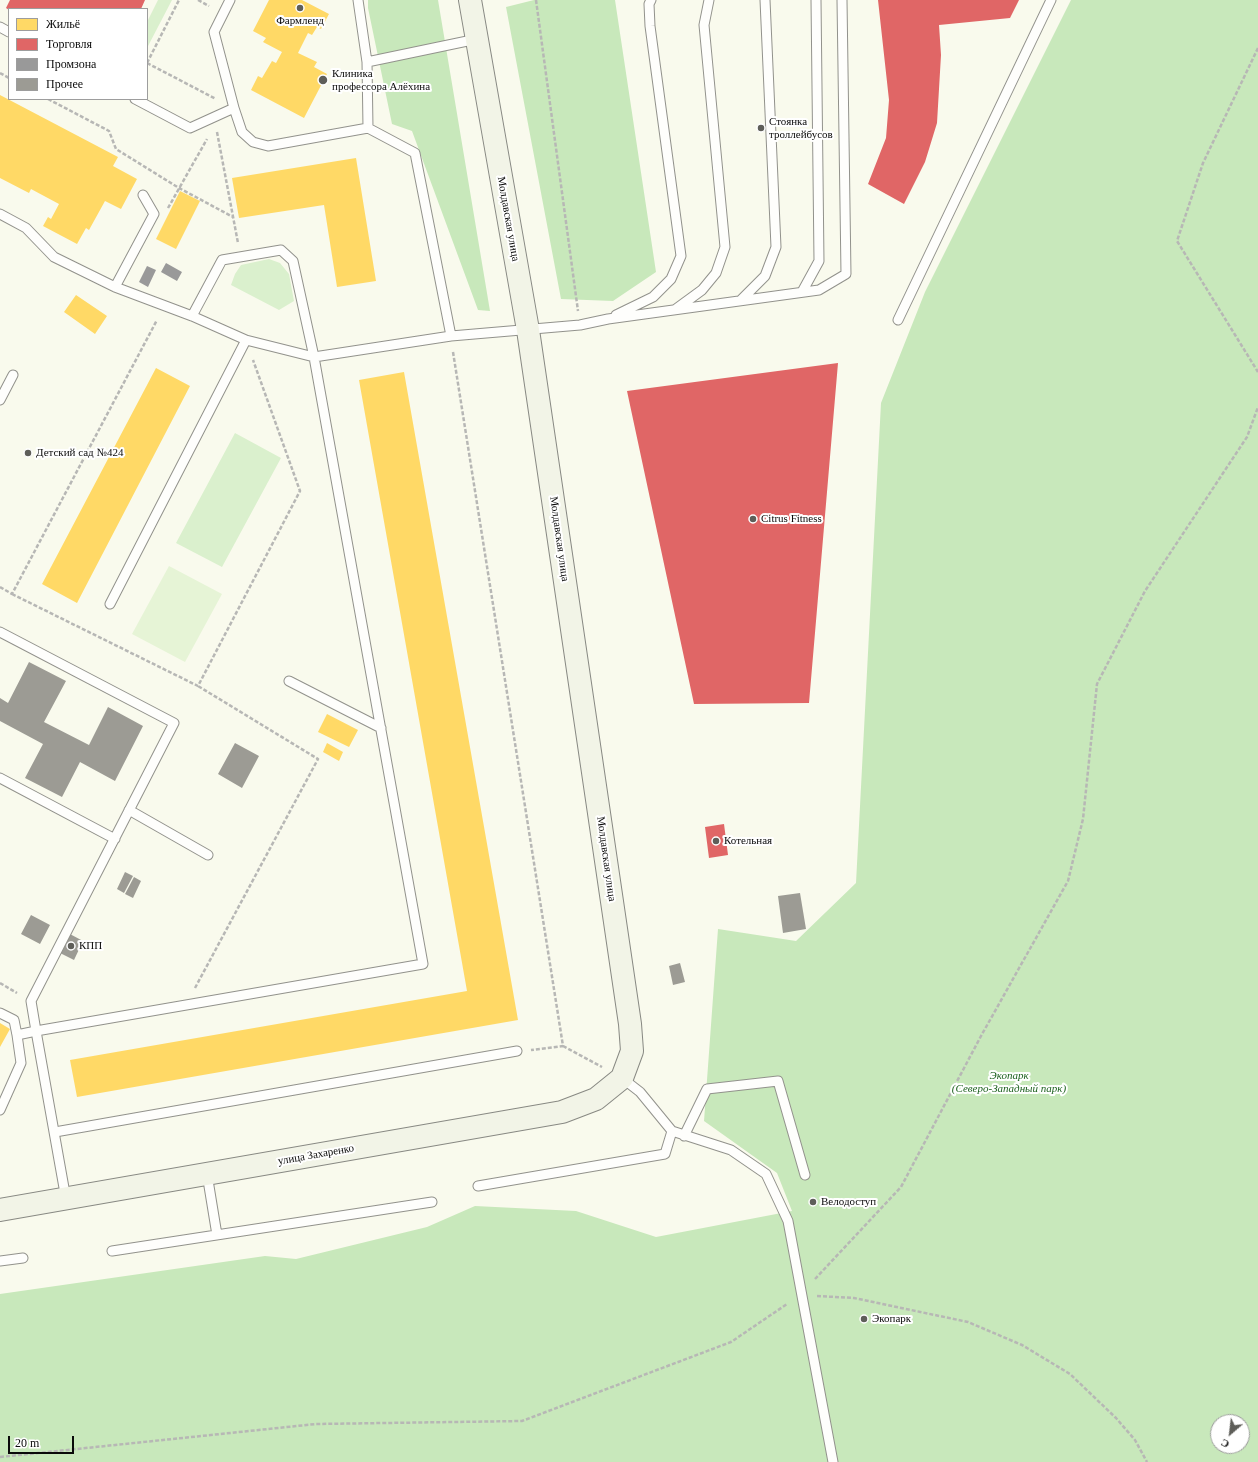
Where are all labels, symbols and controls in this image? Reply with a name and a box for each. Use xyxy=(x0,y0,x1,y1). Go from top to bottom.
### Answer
marker: Фармленд xyxy=(295,3,305,13)
legend xyxy=(8,8,148,100)
place label: Фармленд xyxy=(276,14,324,28)
text: Жильё xyxy=(46,17,80,31)
text: Торговля xyxy=(46,37,92,51)
text: Промзона xyxy=(46,57,96,71)
place label: Клиника профессора Алёхина xyxy=(332,67,430,93)
marker: Клиника профессора Алёхина xyxy=(317,74,329,86)
text: Прочее xyxy=(46,77,83,91)
place label: Стоянка троллейбусов xyxy=(769,115,833,141)
marker: Стоянка троллейбусов xyxy=(756,123,766,133)
street label: Молдавская улица xyxy=(494,176,522,262)
place label: Детский сад №424 xyxy=(36,446,123,460)
marker: Детский сад №424 xyxy=(23,448,33,458)
street label: Молдавская улица xyxy=(546,496,572,582)
place label: Citrus Fitness xyxy=(761,512,822,526)
marker: Citrus Fitness xyxy=(748,514,758,524)
street label: Молдавская улица xyxy=(593,816,619,902)
place label: Котельная xyxy=(724,834,772,848)
marker: Котельная xyxy=(711,836,721,846)
place label: КПП xyxy=(79,939,102,953)
marker: КПП xyxy=(66,941,76,951)
park label: Экопарк (Северо-Западный парк) xyxy=(952,1069,1066,1095)
street label: улица Захаренко xyxy=(277,1142,355,1168)
place label: Велодоступ xyxy=(821,1195,876,1209)
marker: Велодоступ xyxy=(808,1197,818,1207)
place label: Экопарк xyxy=(872,1312,911,1326)
marker: Экопарк xyxy=(859,1314,869,1324)
north arrow xyxy=(1210,1414,1250,1454)
scale bar xyxy=(10,1428,76,1454)
text: 20 m xyxy=(15,1436,39,1450)
text: С xyxy=(1219,1437,1231,1451)

